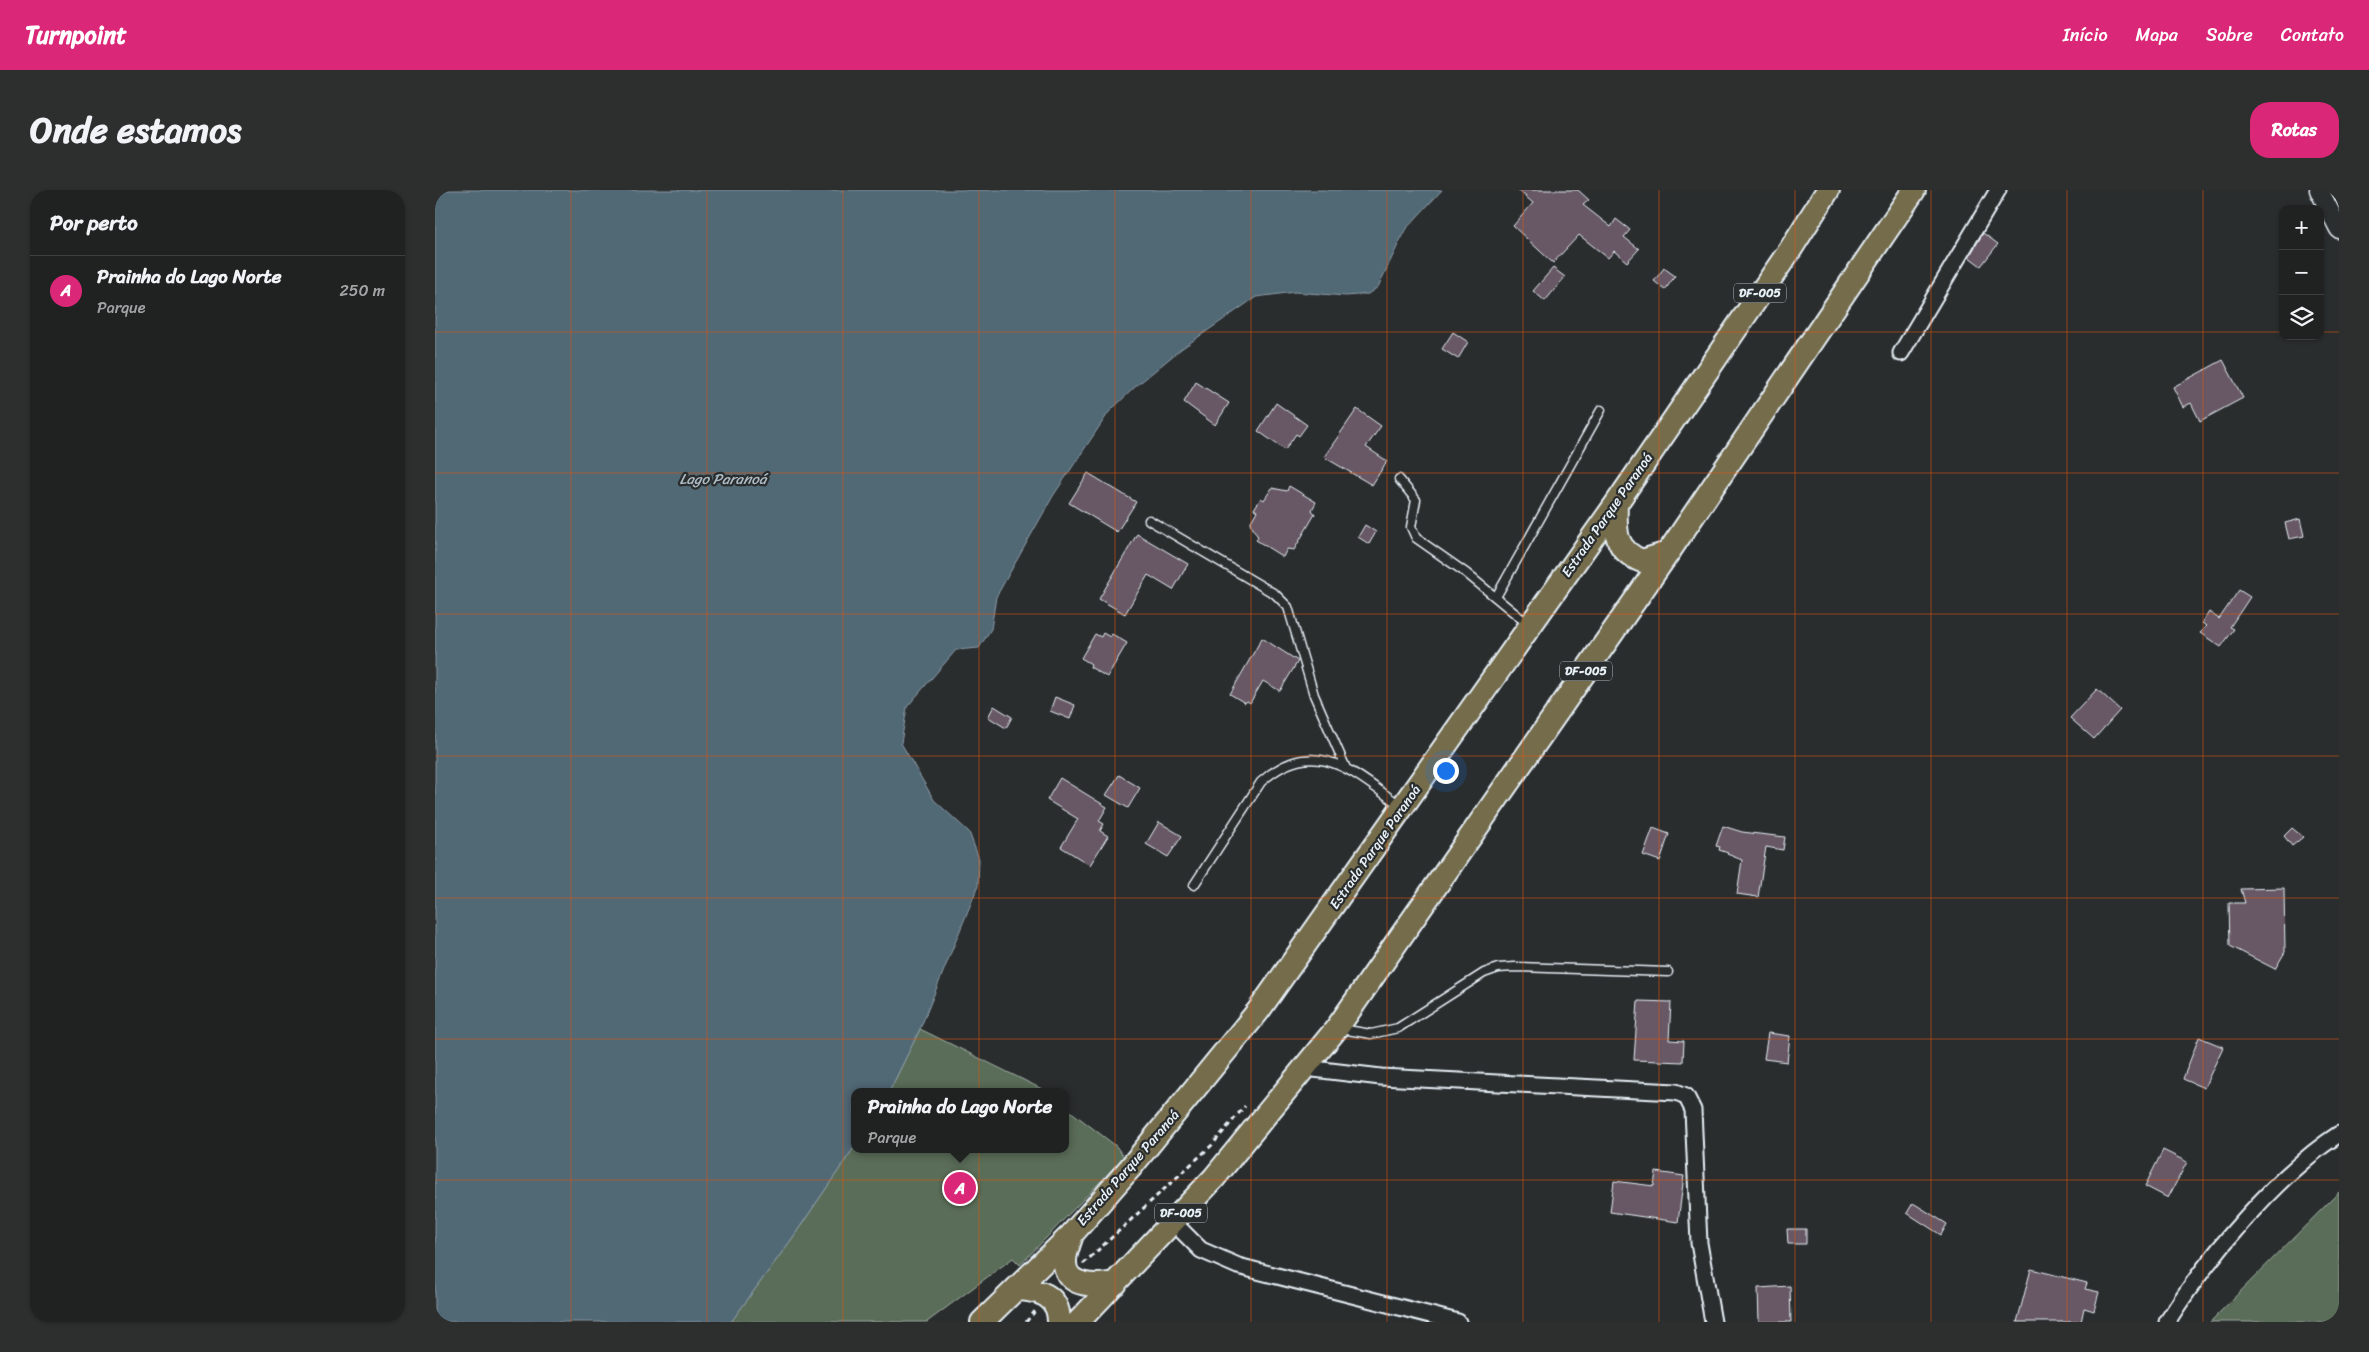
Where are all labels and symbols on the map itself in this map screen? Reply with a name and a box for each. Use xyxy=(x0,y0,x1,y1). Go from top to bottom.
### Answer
road number: DF-005 xyxy=(1734,284,1786,302)
street label: Estrada Parque Paranoá xyxy=(1554,447,1660,583)
water label: Lago Paranoá xyxy=(680,466,769,492)
road number: DF-005 xyxy=(1560,662,1612,681)
your location xyxy=(1433,758,1459,784)
street label: Estrada Parque Paranoá xyxy=(1322,779,1428,915)
street label: Estrada Parque Paranoá xyxy=(1070,1104,1186,1232)
pin: A xyxy=(944,1169,976,1207)
road number: DF-005 xyxy=(1155,1204,1207,1222)

